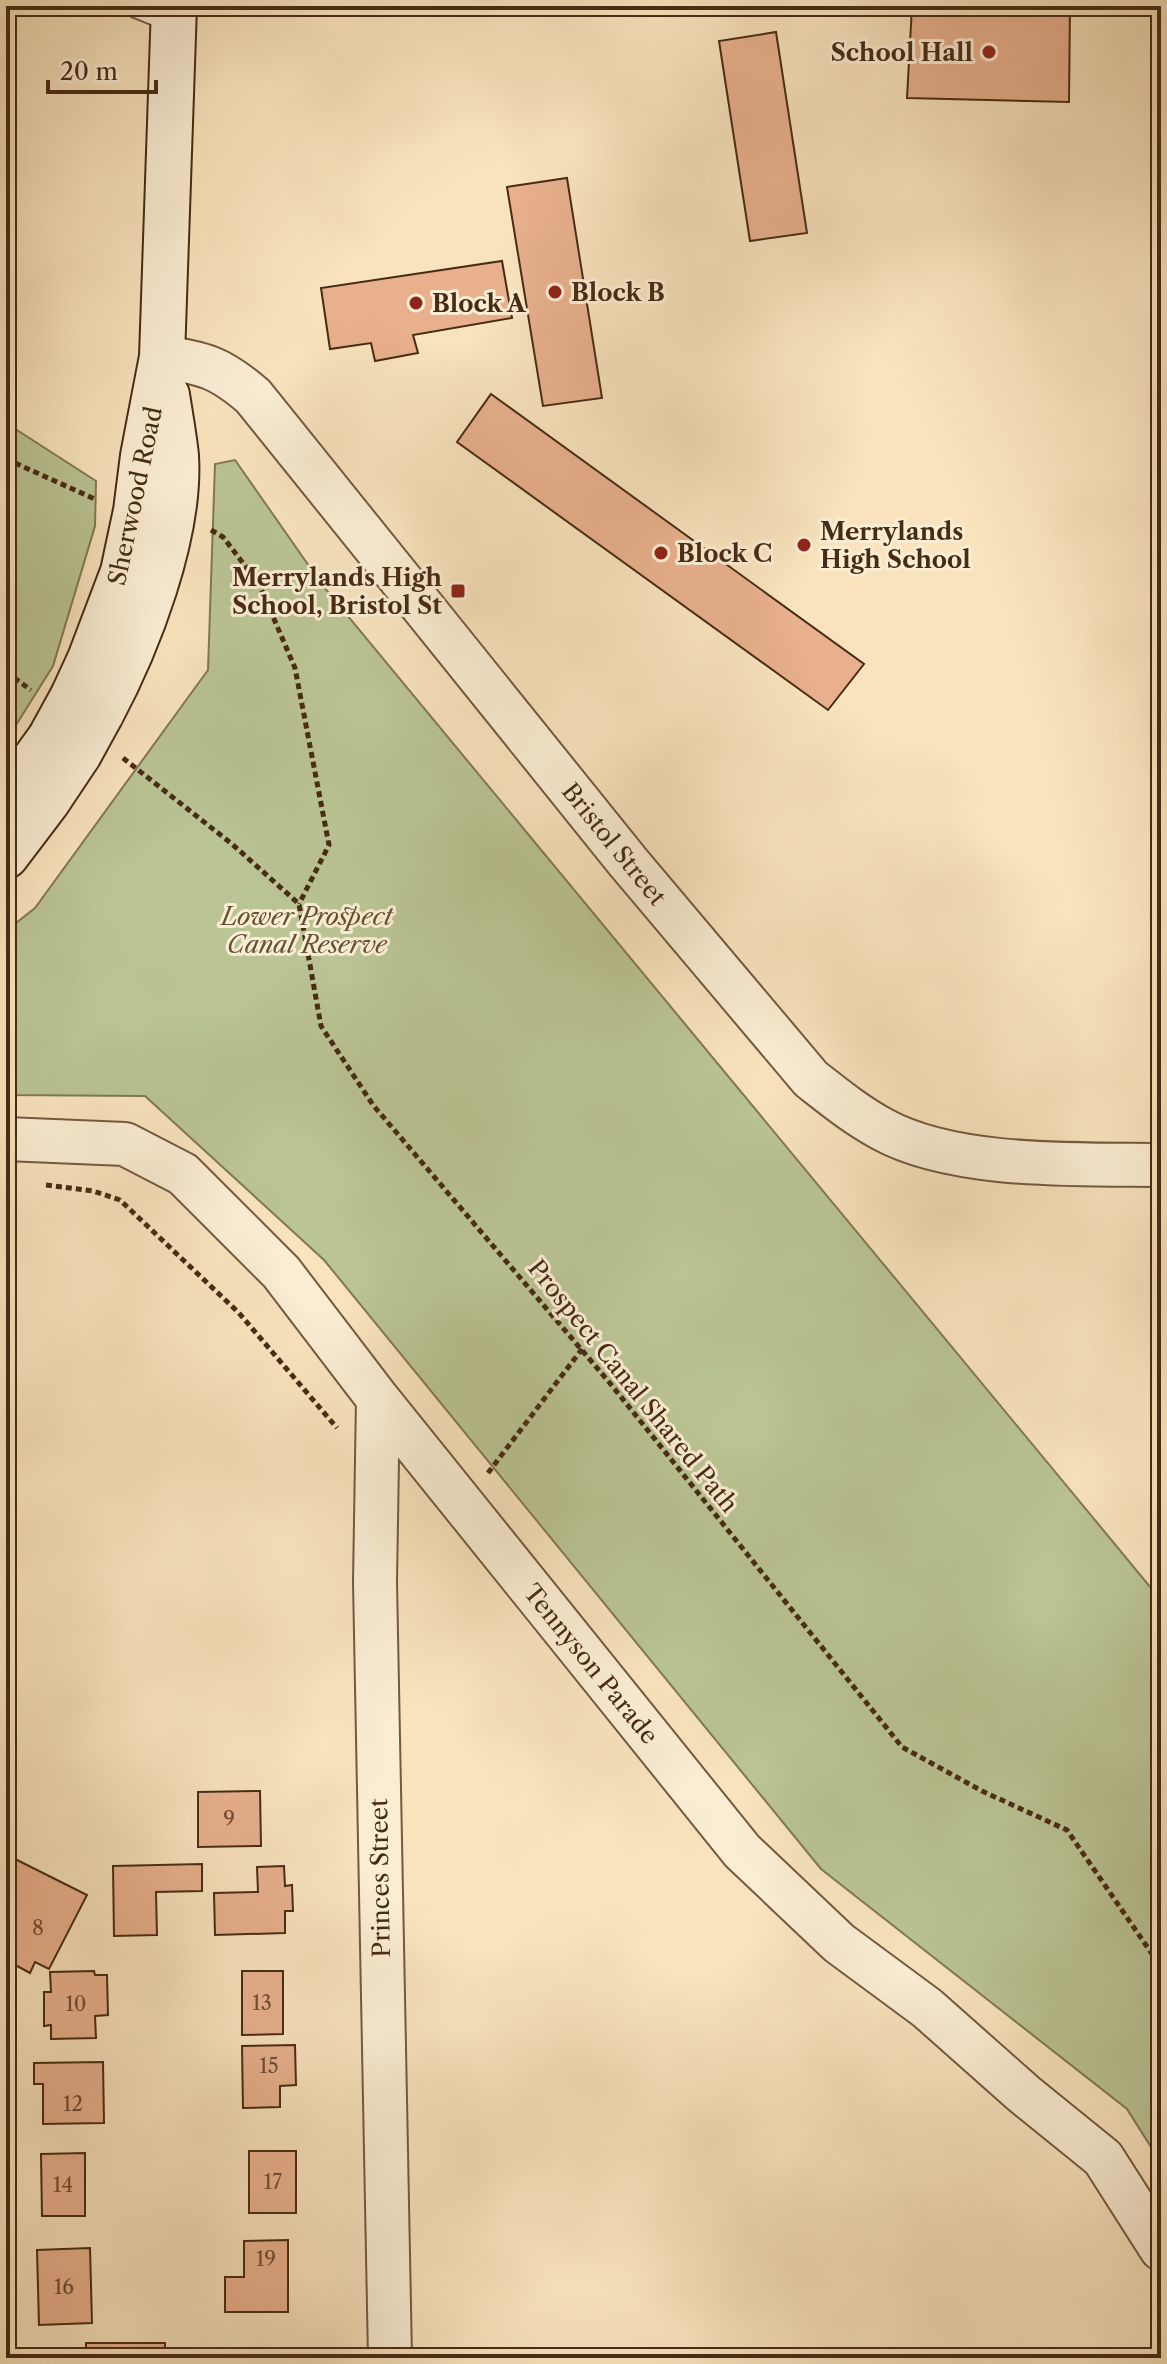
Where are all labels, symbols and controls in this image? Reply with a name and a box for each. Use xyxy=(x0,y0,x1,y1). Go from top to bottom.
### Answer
place label: School Hall xyxy=(830,38,973,67)
marker: School Hall xyxy=(980,43,998,61)
scale bar xyxy=(48,44,156,94)
text: 20 m xyxy=(60,57,118,86)
place label: Block B xyxy=(571,278,665,307)
marker: Block B xyxy=(546,283,564,301)
place label: Block A xyxy=(432,289,527,318)
marker: Block A xyxy=(407,294,425,312)
street label: Sherwood Road xyxy=(102,404,168,588)
place label: Merrylands High School xyxy=(820,517,971,574)
marker: Merrylands High School xyxy=(795,536,813,554)
place label: Block C xyxy=(677,539,772,568)
marker: Block C xyxy=(652,544,670,562)
place label: Merrylands High School, Bristol St xyxy=(232,563,443,620)
marker: Merrylands High School, Bristol St xyxy=(449,582,467,600)
street label: Bristol Street xyxy=(556,777,673,911)
park label: Lower Prospect Canal Reserve xyxy=(219,902,394,959)
street label: Prospect Canal Shared Path xyxy=(522,1254,744,1518)
street label: Tennyson Parade xyxy=(518,1578,664,1750)
street label: Princes Street xyxy=(364,1798,396,1958)
house number: 9 xyxy=(223,1807,235,1831)
house number: 8 xyxy=(32,1916,44,1940)
house number: 13 xyxy=(252,1991,272,2015)
house number: 10 xyxy=(65,1992,87,2016)
house number: 15 xyxy=(259,2054,279,2078)
house number: 12 xyxy=(63,2092,83,2116)
house number: 17 xyxy=(264,2170,282,2194)
house number: 14 xyxy=(53,2173,73,2197)
house number: 19 xyxy=(256,2247,276,2271)
house number: 16 xyxy=(54,2275,74,2299)

